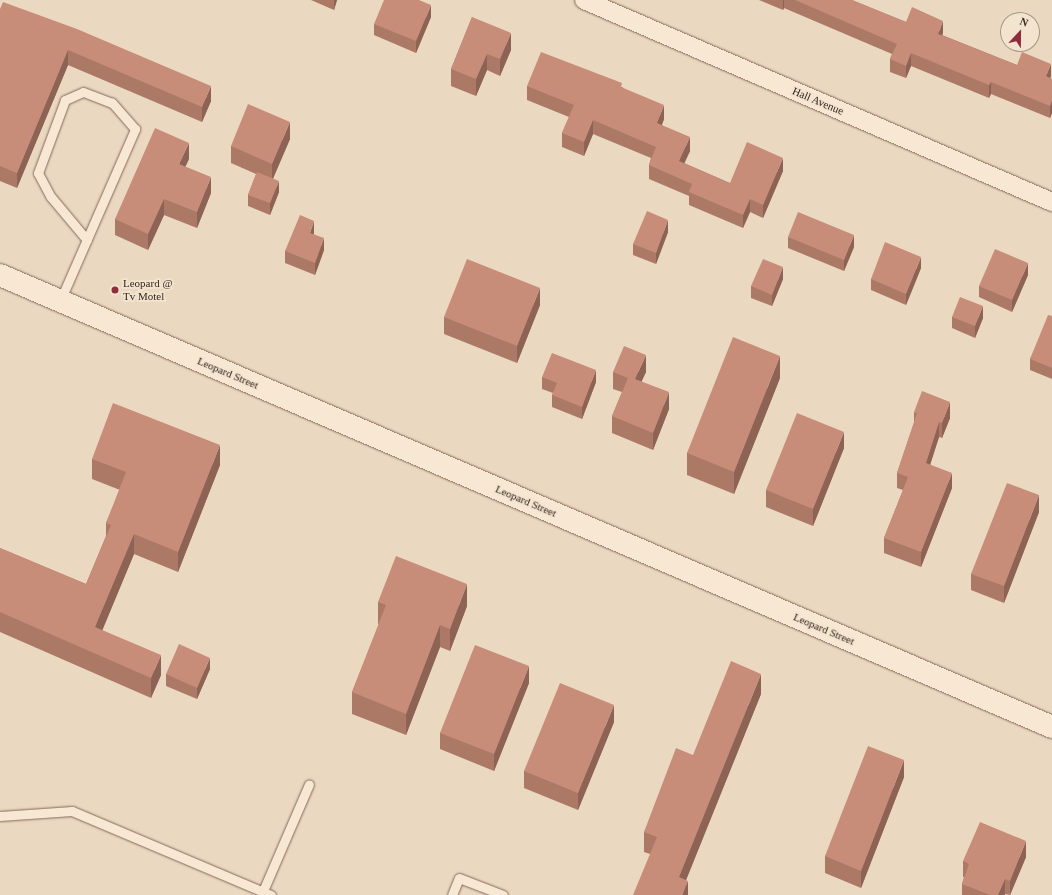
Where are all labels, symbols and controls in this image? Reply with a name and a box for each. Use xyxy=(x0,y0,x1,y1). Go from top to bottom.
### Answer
north arrow xyxy=(1000,12,1040,52)
text: N xyxy=(1018,15,1030,29)
street label: Hall Avenue xyxy=(790,84,846,118)
place label: Leopard @ Tv Motel xyxy=(123,277,173,303)
marker: Leopard @ Tv Motel xyxy=(110,285,120,295)
street label: Leopard Street xyxy=(195,354,261,392)
street label: Leopard Street xyxy=(493,482,559,520)
street label: Leopard Street xyxy=(791,610,857,648)

